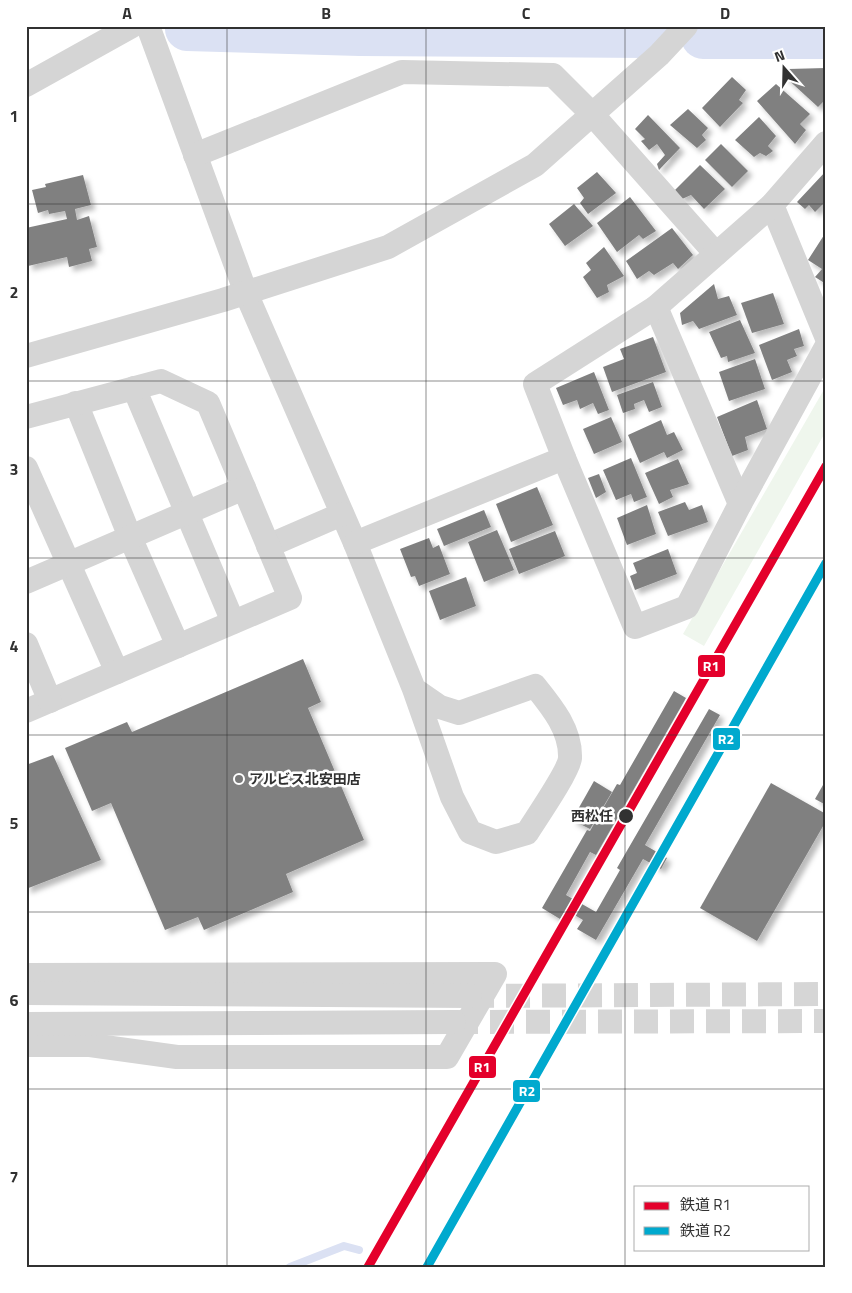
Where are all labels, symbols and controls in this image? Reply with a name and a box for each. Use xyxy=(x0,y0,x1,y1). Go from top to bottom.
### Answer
text: A xyxy=(122,1,132,25)
text: B xyxy=(321,1,331,25)
text: C xyxy=(522,1,531,25)
text: D xyxy=(720,1,730,25)
north arrow xyxy=(760,42,810,92)
text: N xyxy=(771,44,788,67)
text: 1 xyxy=(10,104,18,128)
text: 2 xyxy=(10,280,18,304)
text: 3 xyxy=(10,457,18,481)
text: 4 xyxy=(10,634,19,658)
line badge: R1 xyxy=(697,654,726,678)
text: R1 xyxy=(703,655,719,676)
line badge: R2 xyxy=(712,727,741,751)
text: R2 xyxy=(718,728,734,749)
place label: アルビス北安田店 xyxy=(249,768,361,789)
marker: アルビス北安田店 xyxy=(233,773,245,785)
place label: 西松任 xyxy=(571,805,613,826)
marker: 西松任 xyxy=(617,807,635,825)
text: 5 xyxy=(10,811,19,835)
text: 6 xyxy=(10,988,19,1012)
line badge: R1 xyxy=(468,1055,497,1079)
text: R1 xyxy=(474,1056,490,1077)
line badge: R2 xyxy=(512,1079,541,1103)
text: R2 xyxy=(519,1080,535,1101)
text: 7 xyxy=(10,1165,18,1189)
legend xyxy=(634,1186,810,1250)
text: 鉄道 R1 xyxy=(680,1193,731,1216)
text: 鉄道 R2 xyxy=(680,1219,731,1242)

